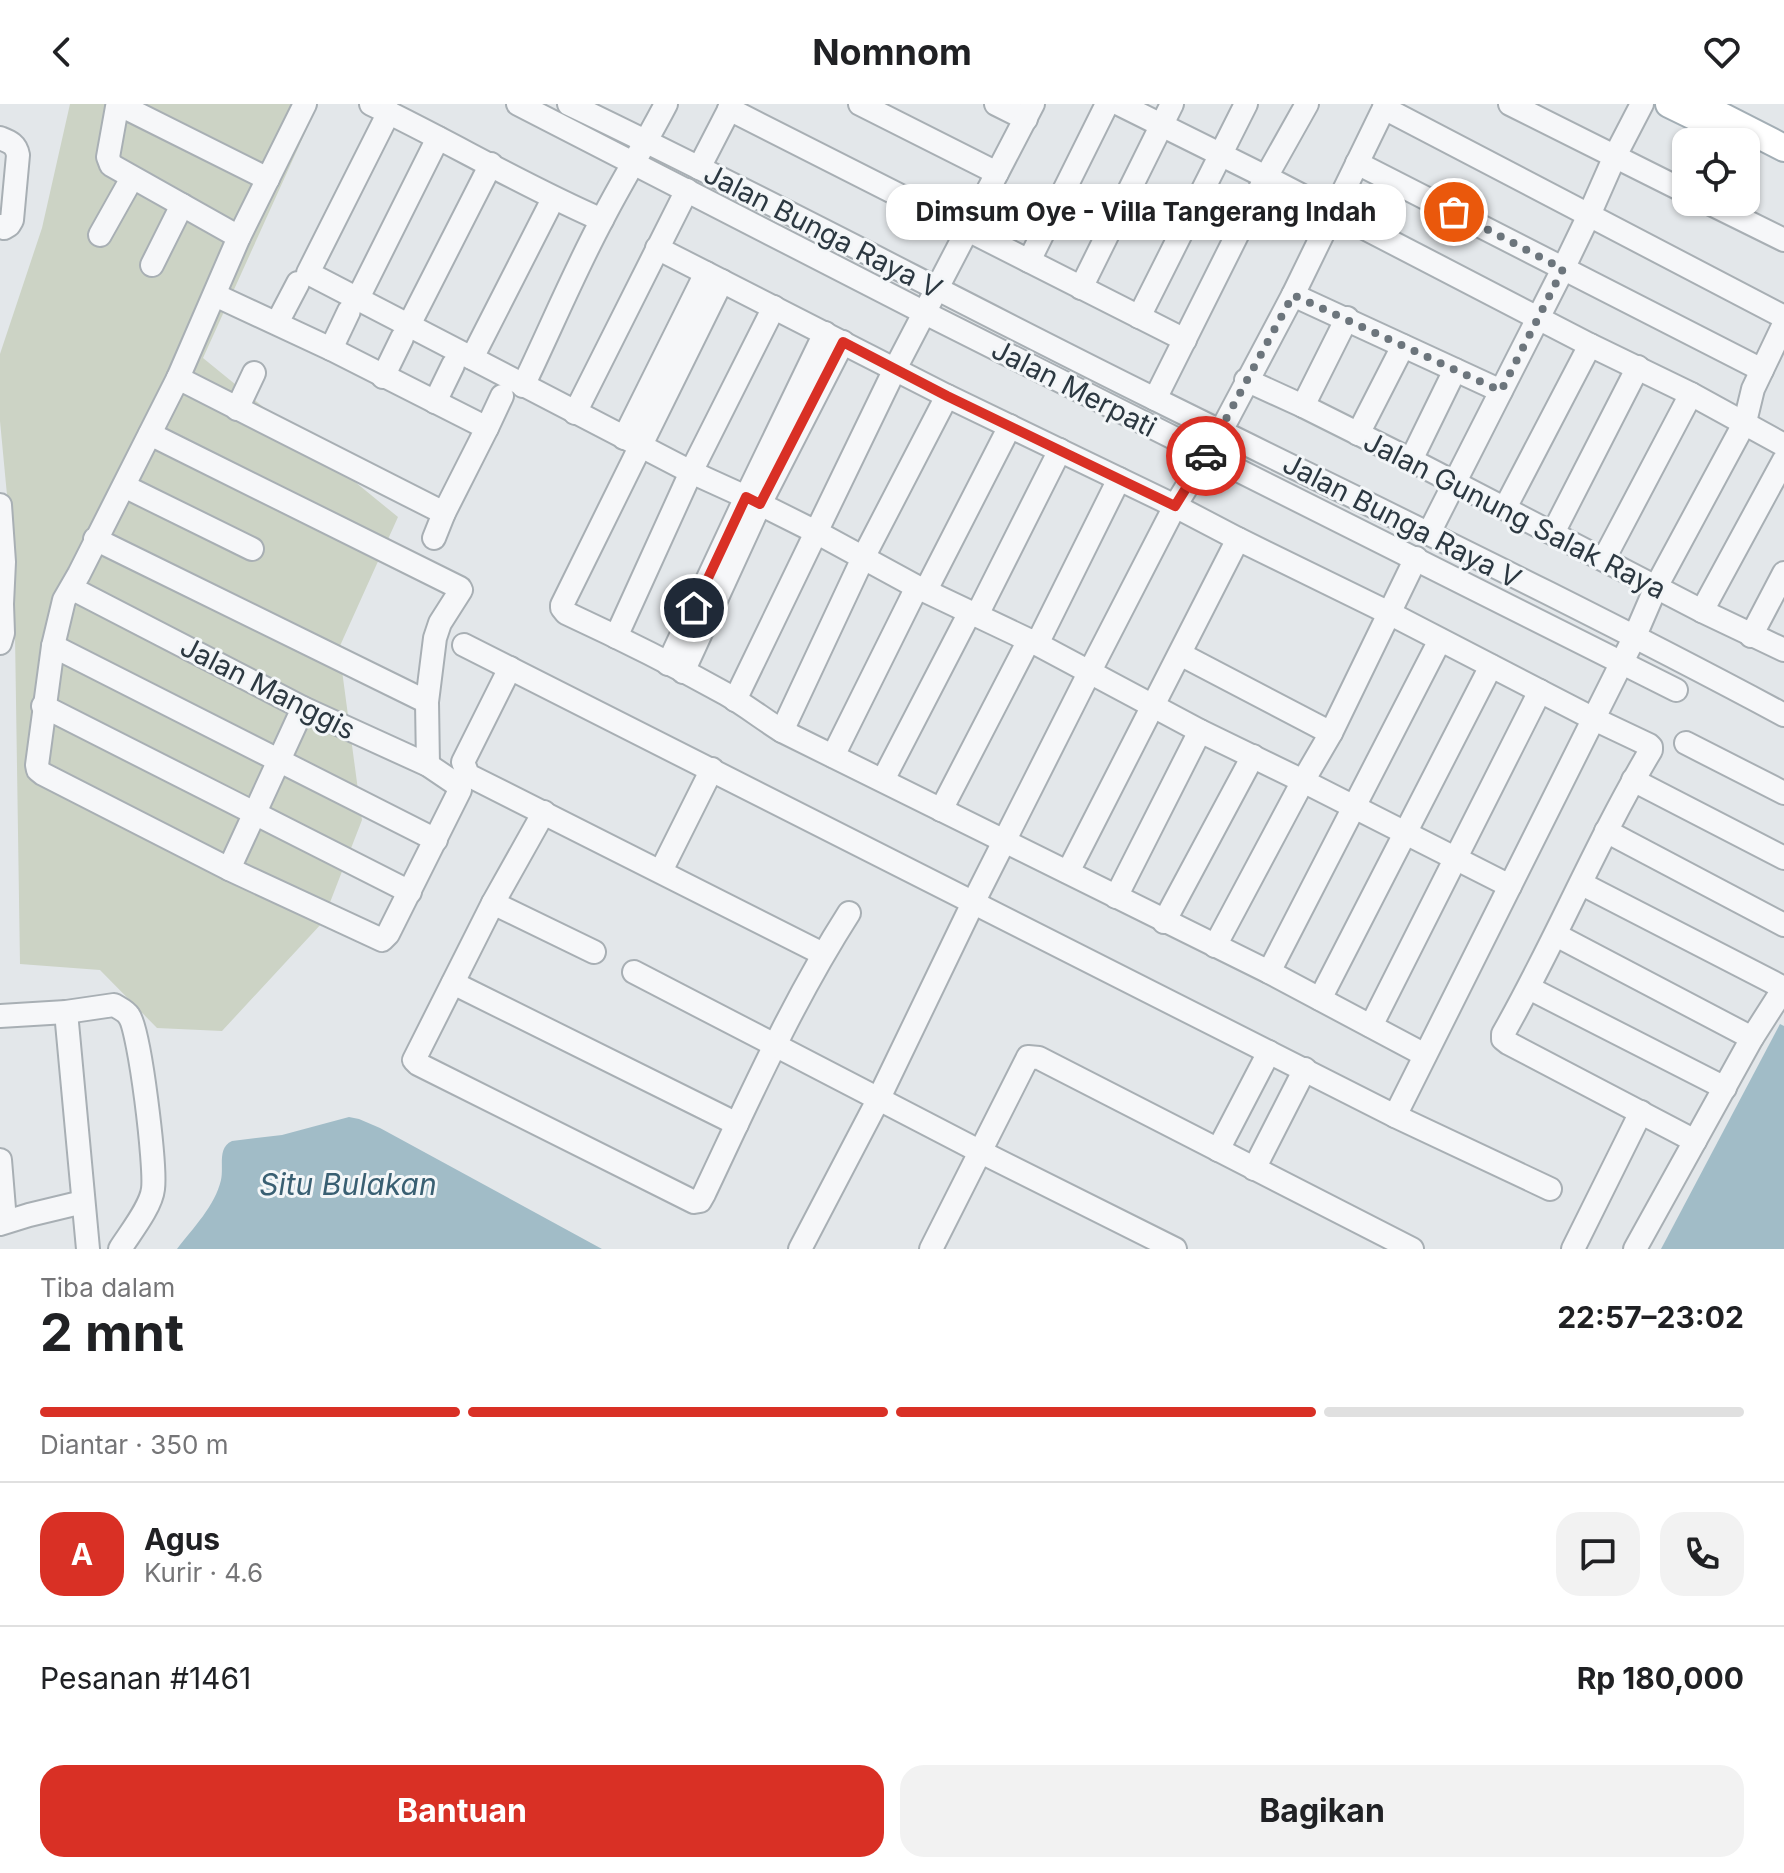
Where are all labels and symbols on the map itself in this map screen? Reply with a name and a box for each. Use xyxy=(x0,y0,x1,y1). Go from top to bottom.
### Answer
street label: Jalan Bunga Raya V xyxy=(698,156,948,306)
pin xyxy=(1420,178,1488,246)
callout: Dimsum Oye - Villa Tangerang Indah xyxy=(886,184,1406,240)
street label: Jalan Merpati xyxy=(986,332,1162,444)
courier xyxy=(1166,416,1246,496)
street label: Jalan Gunung Salak Raya xyxy=(1358,424,1672,606)
street label: Jalan Bunga Raya V xyxy=(1277,446,1527,596)
pin xyxy=(660,574,728,642)
street label: Jalan Manggis xyxy=(175,629,361,747)
water label: Situ Bulakan xyxy=(259,1166,437,1202)

